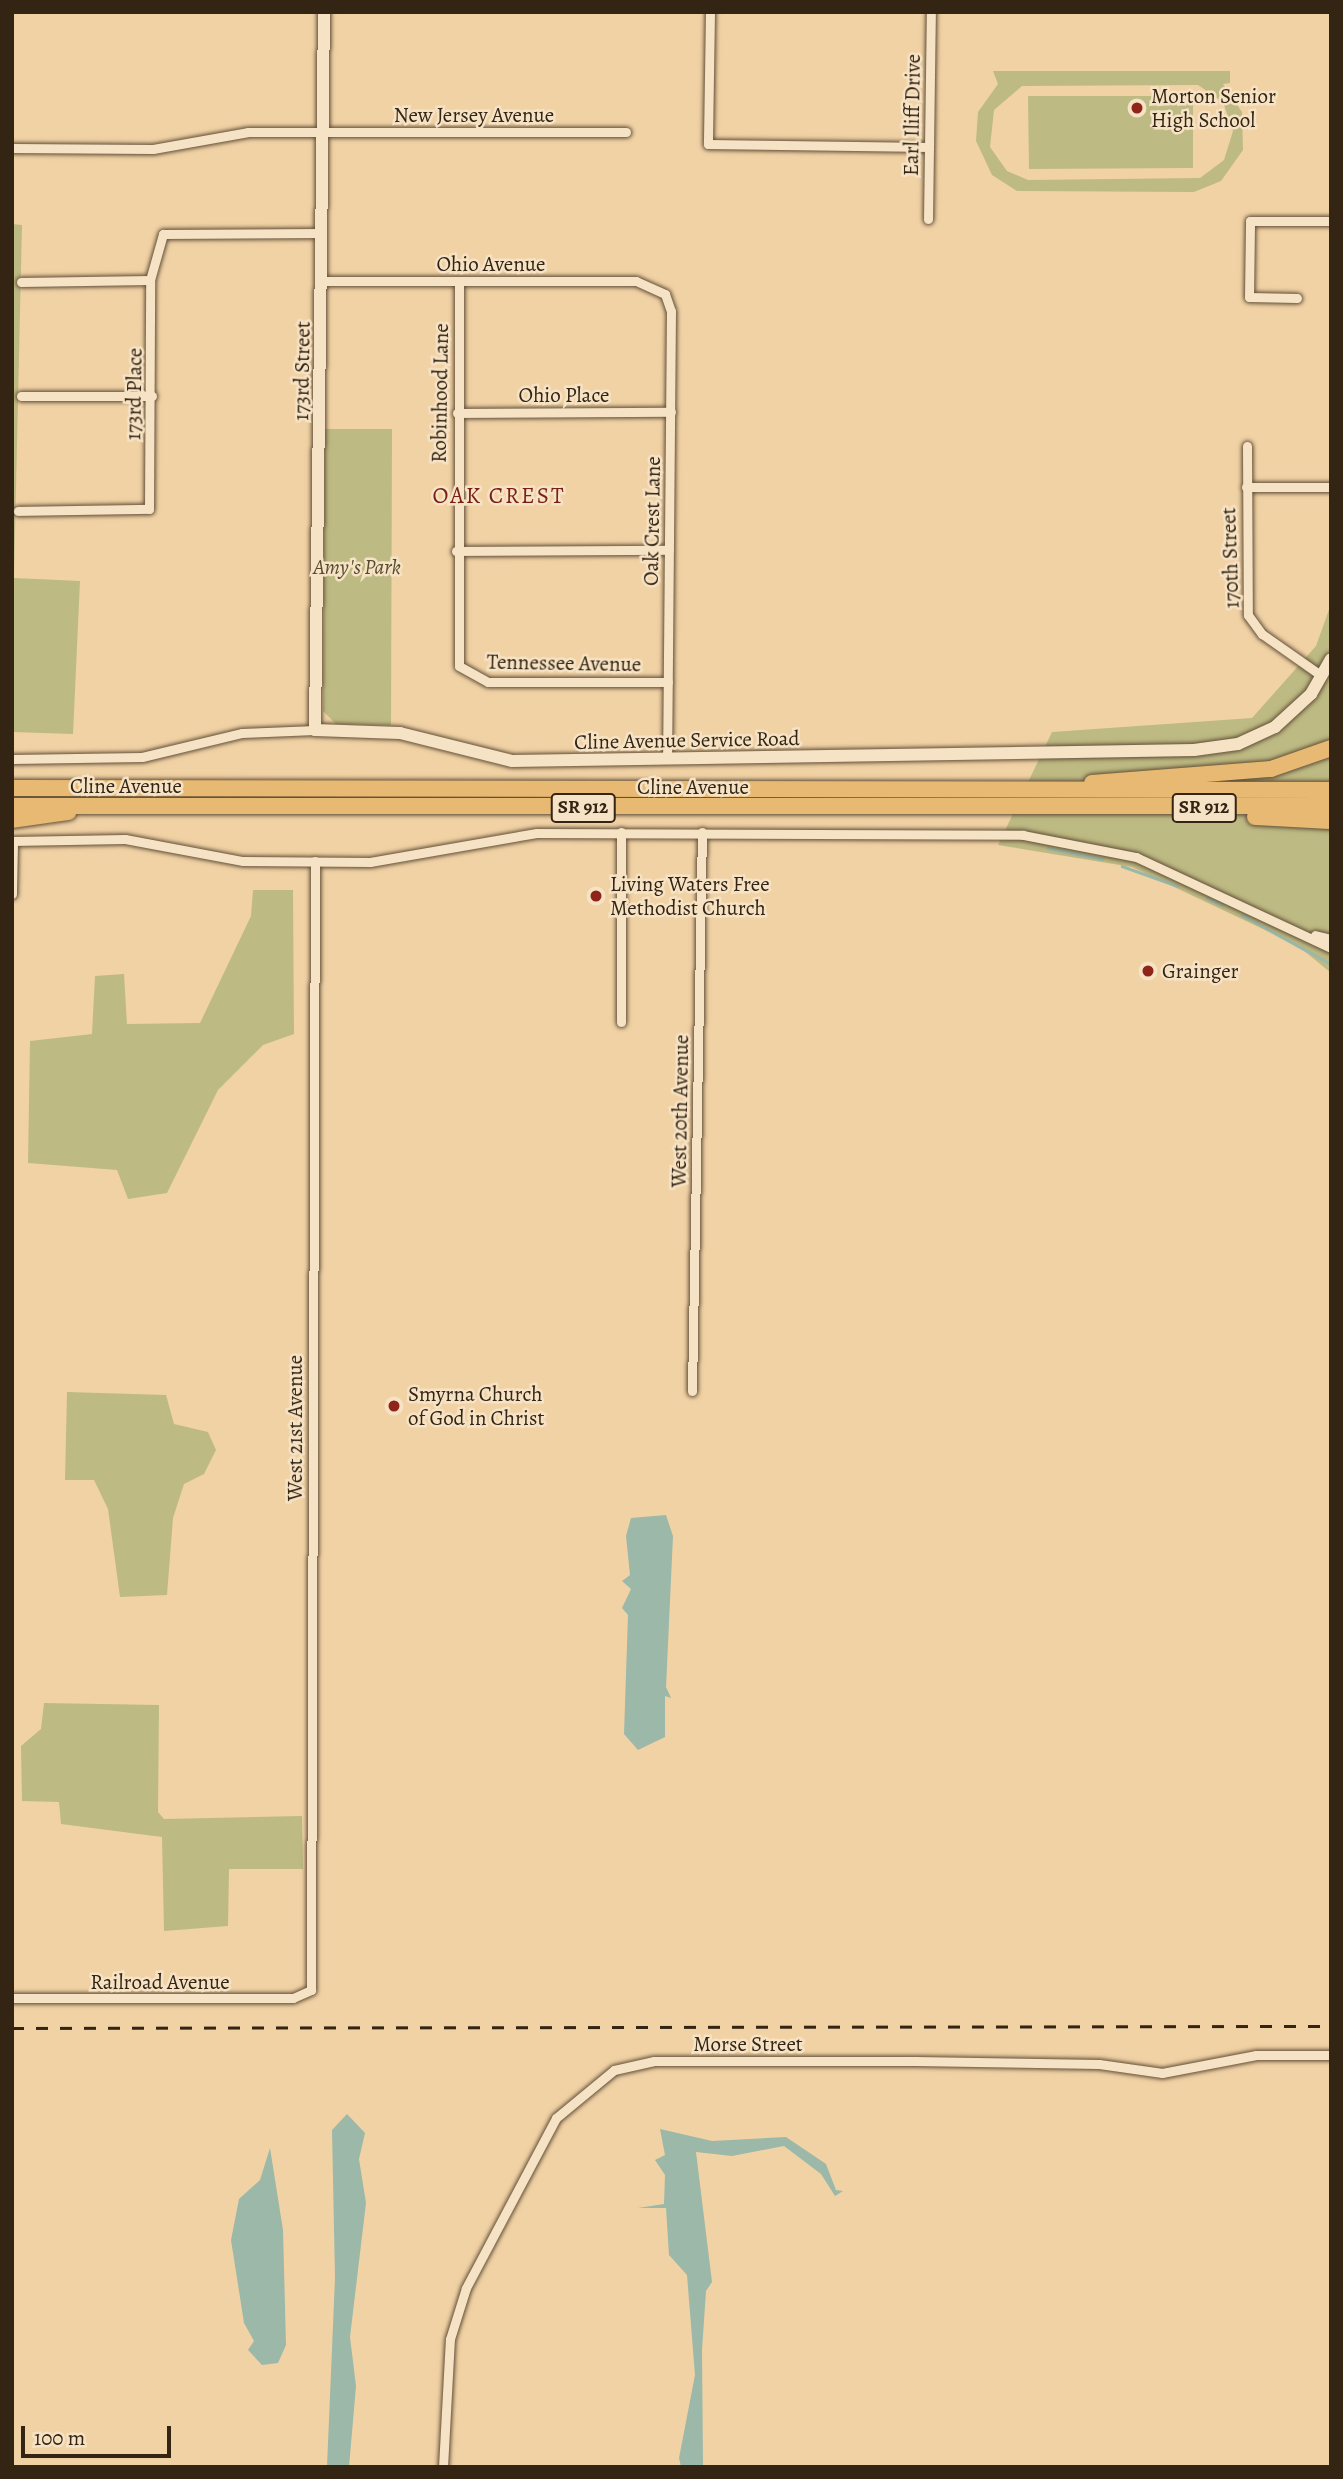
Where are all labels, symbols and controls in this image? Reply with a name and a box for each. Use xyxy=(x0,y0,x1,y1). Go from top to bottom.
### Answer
street label: Earl Iliff Drive xyxy=(898,54,926,176)
place label: Morton Senior High School xyxy=(1151,83,1276,133)
marker: Morton Senior High School xyxy=(1129,100,1145,116)
street label: New Jersey Avenue xyxy=(394,102,554,128)
street label: Ohio Avenue xyxy=(437,251,545,277)
street label: 173rd Street xyxy=(289,321,315,421)
street label: Robinhood Lane xyxy=(426,323,454,463)
street label: 173rd Place xyxy=(121,348,147,440)
street label: Ohio Place xyxy=(519,382,609,408)
street label: Oak Crest Lane xyxy=(638,456,666,586)
district label: OAK CREST xyxy=(434,482,564,510)
street label: 170th Street xyxy=(1216,507,1244,609)
park label: Amy's Park xyxy=(313,554,401,580)
street label: Tennessee Avenue xyxy=(487,649,641,677)
street label: Cline Avenue Service Road xyxy=(574,725,800,755)
street label: Cline Avenue xyxy=(70,773,182,799)
street label: Cline Avenue xyxy=(637,774,749,800)
road number: SR 912 xyxy=(550,792,616,824)
road number: SR 912 xyxy=(1171,792,1237,824)
place label: Living Waters Free Methodist Church xyxy=(610,871,770,921)
marker: Living Waters Free Methodist Church xyxy=(588,888,604,904)
place label: Grainger xyxy=(1162,958,1239,984)
marker: Grainger xyxy=(1140,963,1156,979)
street label: West 20th Avenue xyxy=(666,1034,694,1188)
street label: West 21st Avenue xyxy=(282,1355,308,1501)
place label: Smyrna Church of God in Christ xyxy=(408,1381,544,1431)
marker: Smyrna Church of God in Christ xyxy=(386,1398,402,1414)
street label: Railroad Avenue xyxy=(90,1969,230,1995)
street label: Morse Street xyxy=(693,2031,803,2057)
scale bar xyxy=(24,2412,175,2456)
text: 100 m xyxy=(34,2424,85,2452)

